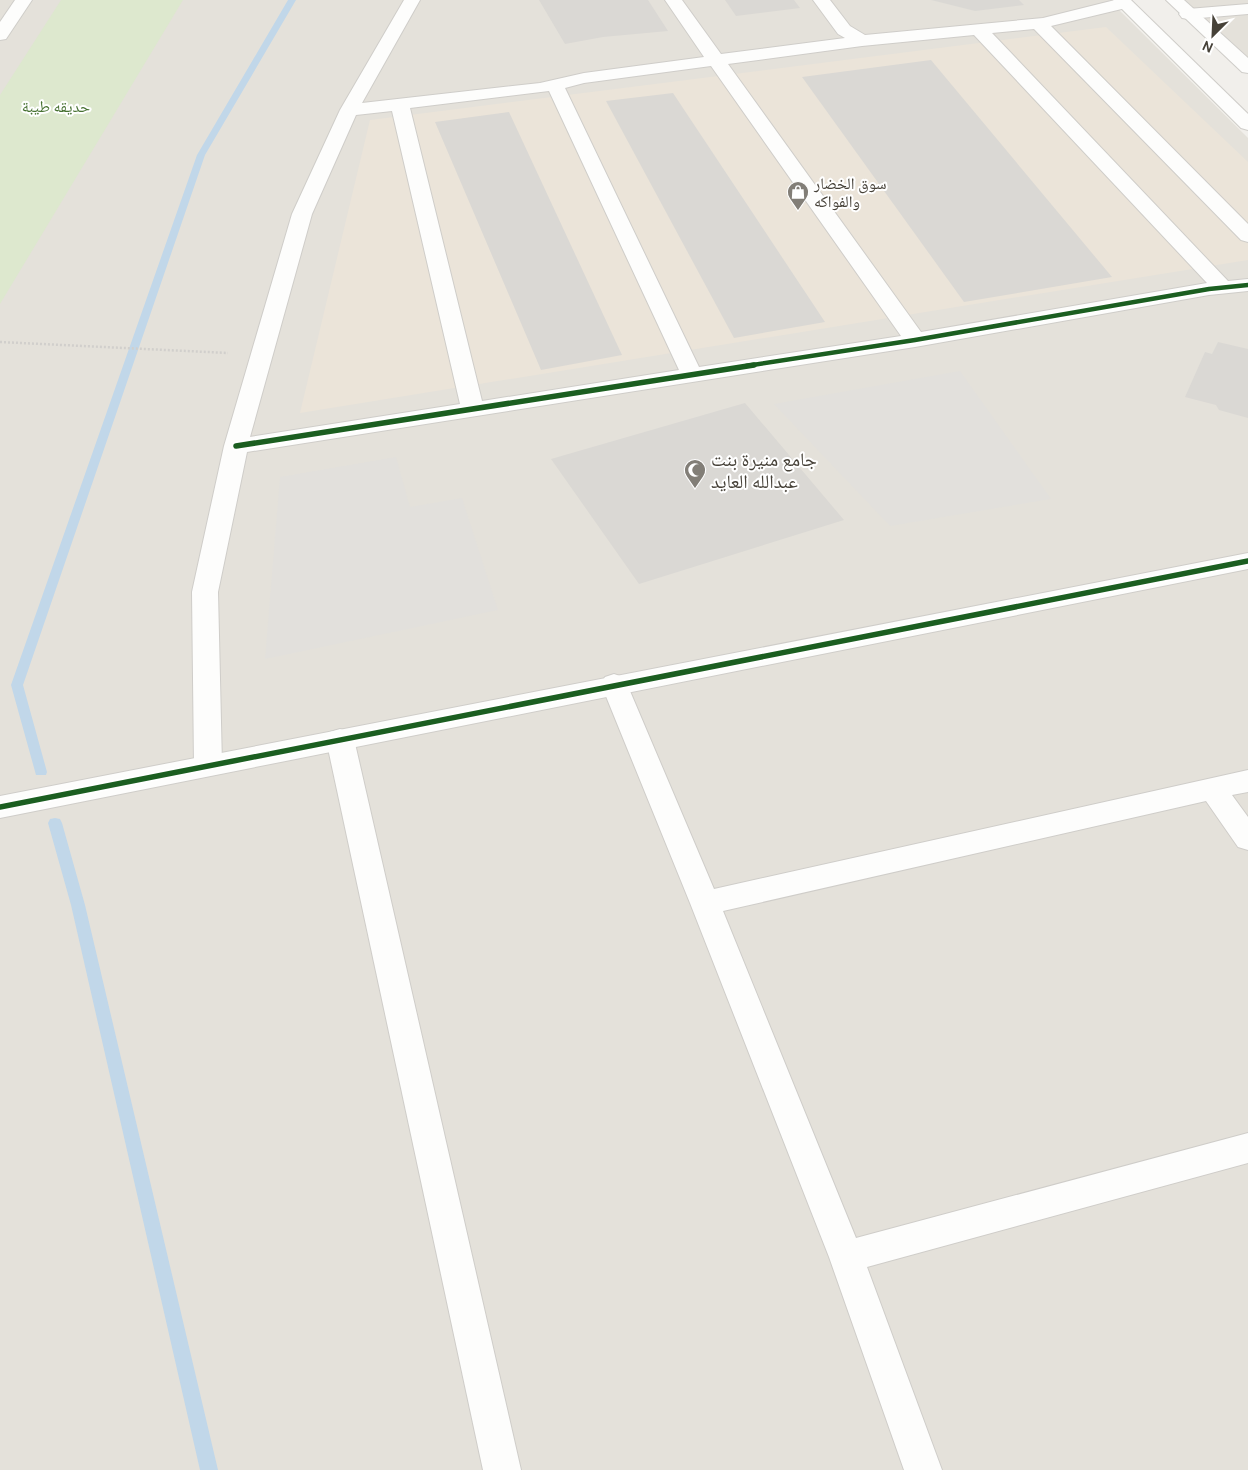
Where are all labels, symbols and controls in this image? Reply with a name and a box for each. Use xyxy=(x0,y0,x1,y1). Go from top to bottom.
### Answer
north arrow xyxy=(1188,10,1238,60)
text: N xyxy=(1200,37,1216,57)
park label: حديقه طيبة xyxy=(22,97,90,116)
place label: سوق الخضار والفواكه xyxy=(813,174,887,211)
shop icon: سوق الخضار والفواكه xyxy=(786,180,810,211)
place label: جامع منيرة بنت عبدالله العايد xyxy=(711,448,817,493)
mosque icon: جامع منيرة بنت عبدالله العايد xyxy=(683,458,707,489)

